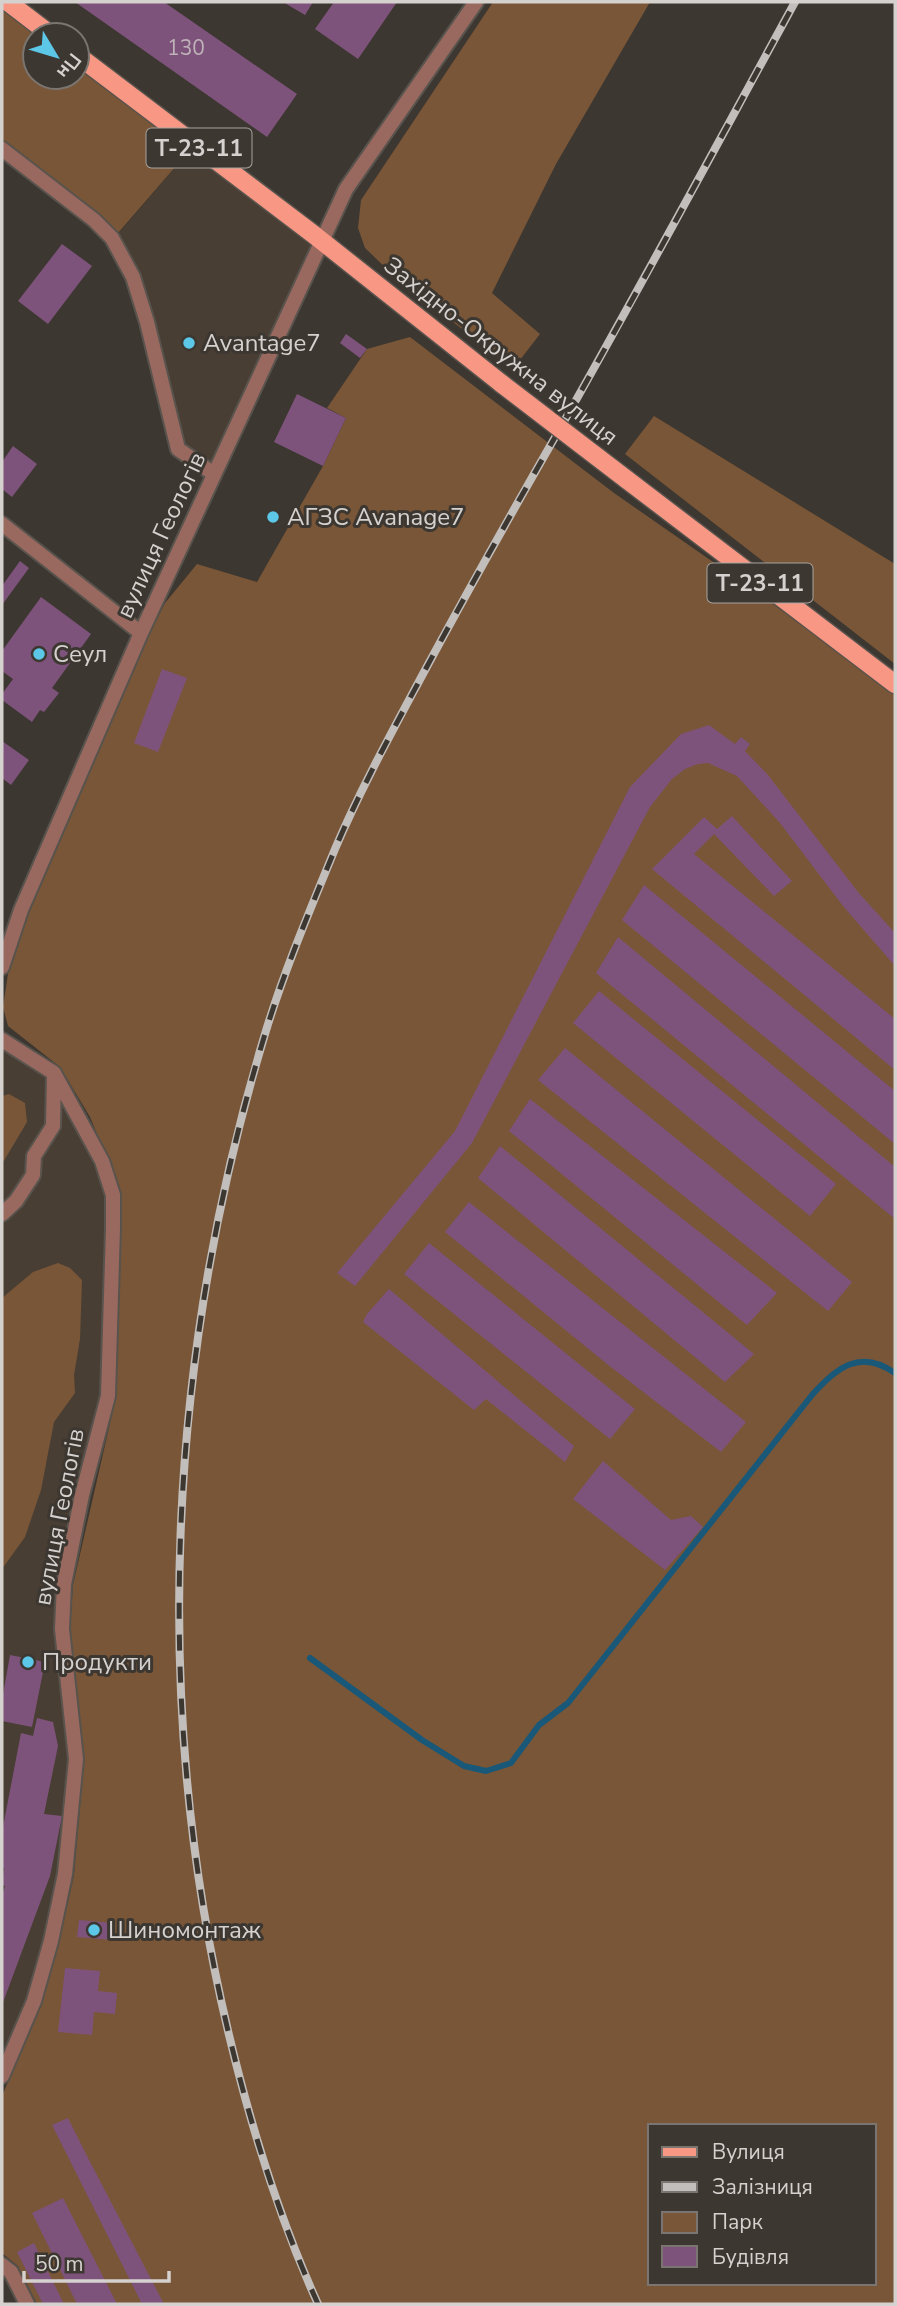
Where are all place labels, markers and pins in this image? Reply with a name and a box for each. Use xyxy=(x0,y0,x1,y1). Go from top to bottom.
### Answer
place label: Avantage7 xyxy=(203,327,321,359)
marker: Avantage7 xyxy=(181,335,197,351)
place label: АГЗС Avanage7 xyxy=(287,501,464,533)
marker: АГЗС Avanage7 xyxy=(265,509,281,525)
place label: Сеул xyxy=(53,638,107,670)
marker: Сеул xyxy=(31,646,47,662)
place label: Продукти xyxy=(42,1646,152,1678)
marker: Продукти xyxy=(20,1654,36,1670)
place label: Шиномонтаж xyxy=(108,1914,261,1946)
marker: Шиномонтаж xyxy=(86,1922,102,1938)

